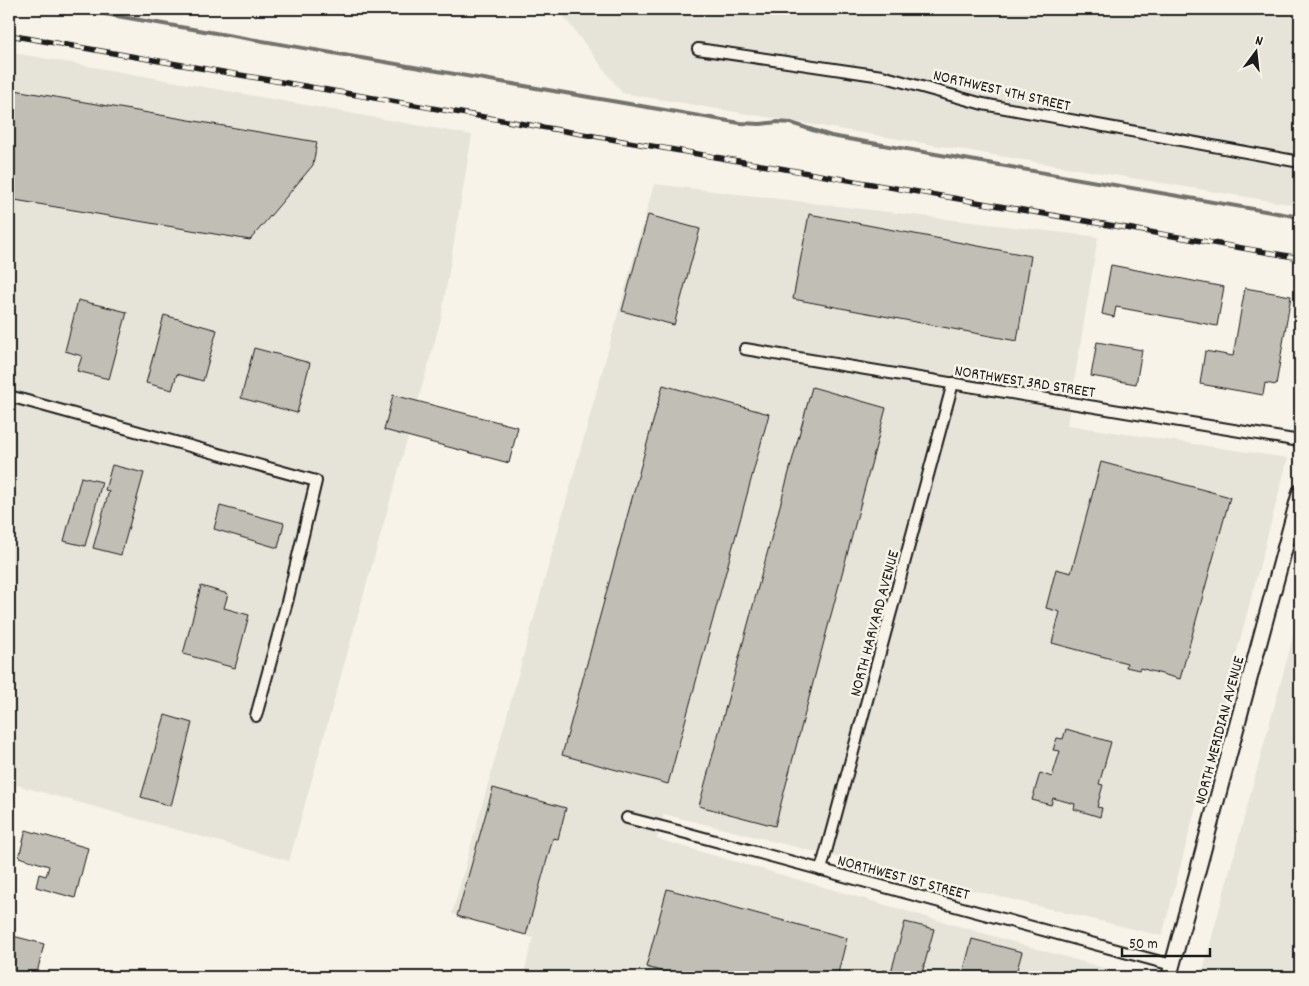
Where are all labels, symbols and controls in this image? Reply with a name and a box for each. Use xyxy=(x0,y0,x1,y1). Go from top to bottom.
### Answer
north arrow xyxy=(1232,28,1282,78)
text: N xyxy=(1253,31,1265,52)
street label: NORTHWEST 4TH STREET xyxy=(931,64,1073,119)
street label: NORTHWEST 3RD STREET xyxy=(953,360,1097,405)
street label: NORTH HARVARD AVENUE xyxy=(845,547,906,699)
street label: NORTH MERIDIAN AVENUE xyxy=(1190,653,1251,807)
street label: NORTHWEST 1ST STREET xyxy=(835,850,973,907)
scale bar xyxy=(1122,926,1209,958)
text: 50 m xyxy=(1129,934,1158,956)

